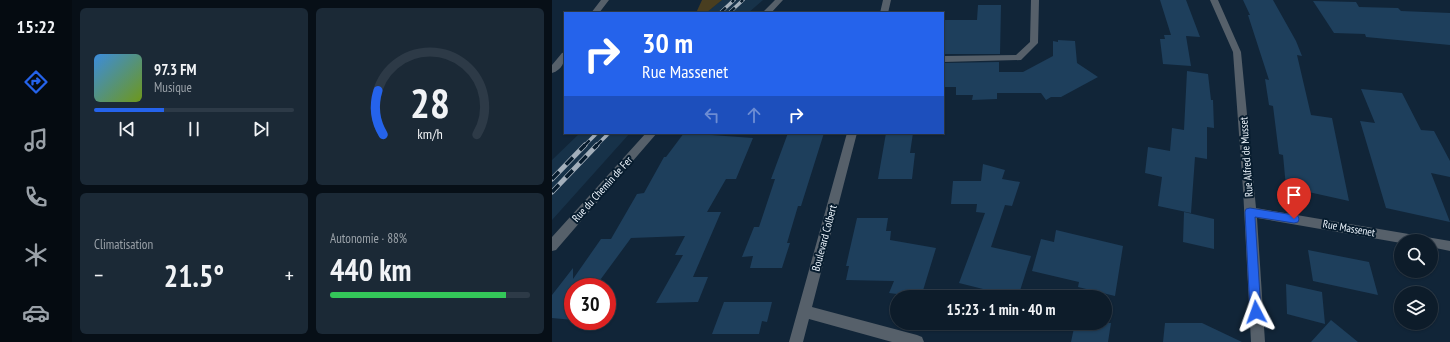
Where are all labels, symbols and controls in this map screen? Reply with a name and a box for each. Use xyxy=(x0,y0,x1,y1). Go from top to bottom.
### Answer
text: 15:22 xyxy=(17,15,55,38)
text: 30 m xyxy=(642,24,693,61)
icon: right xyxy=(576,28,628,80)
text: 97.3 FM xyxy=(154,60,197,79)
text: Rue Massenet xyxy=(642,60,728,83)
icon: directions xyxy=(22,68,50,96)
text: 28 xyxy=(410,75,450,128)
text: Musique xyxy=(154,79,192,96)
icon: left xyxy=(701,104,723,126)
icon: ahead xyxy=(743,104,765,126)
icon: right xyxy=(785,104,807,126)
street label: Rue Alfred de Musset xyxy=(1236,116,1256,198)
icon: previous xyxy=(116,118,138,140)
icon: pause xyxy=(183,118,205,140)
icon: next xyxy=(250,118,272,140)
text: km/h xyxy=(417,123,443,142)
icon: music xyxy=(22,126,50,154)
street label: Rue du Chemin de Fer xyxy=(569,153,635,225)
pin xyxy=(1277,178,1311,219)
icon: phone xyxy=(22,183,50,211)
icon: arrive xyxy=(1283,184,1305,206)
street label: Boulevard Colbert xyxy=(808,203,840,273)
street label: Rue Massenet xyxy=(1322,217,1376,239)
text: Autonomie · 88% xyxy=(330,230,407,247)
map controls xyxy=(1394,234,1438,330)
button: search xyxy=(1394,234,1438,278)
text: Climatisation xyxy=(94,236,153,253)
icon: climate xyxy=(22,241,50,269)
text: 440 km xyxy=(330,250,411,289)
text: 21.5° xyxy=(164,256,224,295)
text: − xyxy=(94,261,103,289)
text: + xyxy=(285,261,294,289)
speed limit sign: 30 xyxy=(564,278,616,330)
button: layers xyxy=(1394,286,1438,330)
position arrow xyxy=(1235,291,1277,333)
icon: car xyxy=(22,299,50,327)
text: 15:23 · 1 min · 40 m xyxy=(947,300,1055,319)

